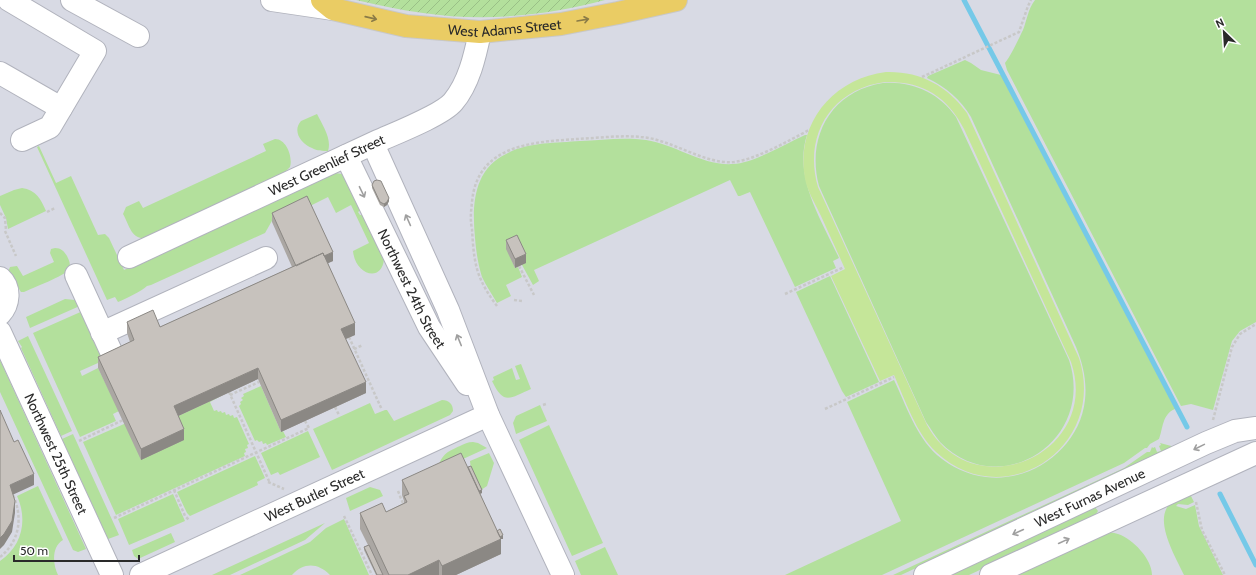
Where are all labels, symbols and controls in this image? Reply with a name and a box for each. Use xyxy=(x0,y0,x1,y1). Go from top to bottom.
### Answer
north arrow xyxy=(1204,12,1244,52)
one-way arrow xyxy=(364,14,377,22)
street label: West Adams Street xyxy=(447,15,562,41)
one-way arrow xyxy=(576,15,589,23)
text: N xyxy=(1213,15,1226,31)
street label: West Greenlief Street xyxy=(266,130,388,200)
one-way arrow xyxy=(359,185,367,197)
one-way arrow xyxy=(404,215,411,227)
street label: Northwest 24th Street xyxy=(374,226,450,352)
one-way arrow xyxy=(455,334,463,346)
street label: Northwest 25th Street xyxy=(20,390,92,517)
one-way arrow xyxy=(1193,444,1205,451)
street label: West Butler Street xyxy=(262,464,367,526)
street label: West Furnas Avenue xyxy=(1032,464,1148,531)
one-way arrow xyxy=(1012,529,1024,536)
scale bar xyxy=(14,537,139,563)
one-way arrow xyxy=(1058,537,1070,544)
text: 50 m xyxy=(20,543,48,558)

